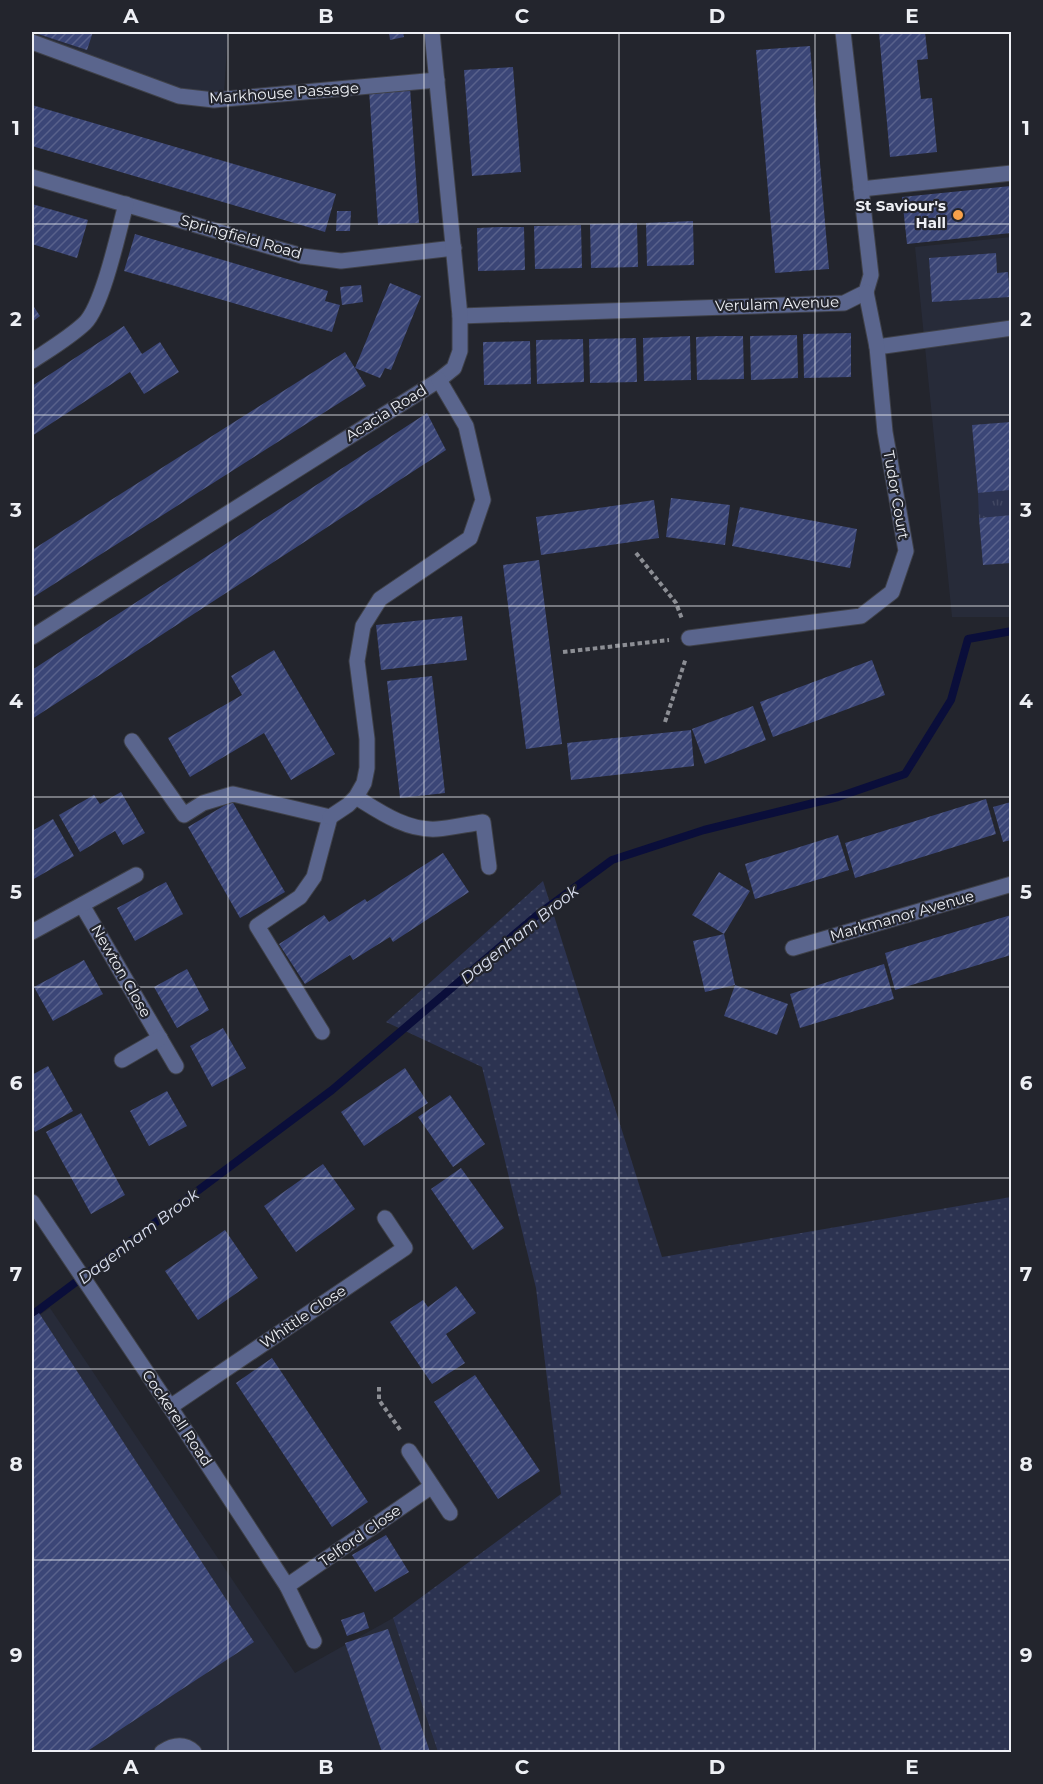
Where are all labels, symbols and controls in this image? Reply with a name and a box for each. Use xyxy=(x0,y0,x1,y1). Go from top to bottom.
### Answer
text: A xyxy=(122,4,139,28)
text: B xyxy=(318,4,334,28)
text: C xyxy=(515,4,530,28)
text: D xyxy=(709,4,725,28)
text: E xyxy=(905,4,919,28)
street label: Markhouse Passage xyxy=(208,78,360,107)
text: 1 xyxy=(12,116,20,140)
text: 1 xyxy=(1022,116,1030,140)
place label: St Saviour's Hall xyxy=(855,196,946,232)
marker: St Saviour's Hall xyxy=(951,208,965,222)
street label: Springfield Road xyxy=(178,210,304,263)
street label: Verulam Avenue xyxy=(715,292,839,315)
text: 2 xyxy=(10,307,22,331)
text: 2 xyxy=(1020,307,1032,331)
street label: Acacia Road xyxy=(342,380,430,445)
street label: Tudor Court xyxy=(879,449,914,541)
text: 3 xyxy=(9,498,22,522)
text: 3 xyxy=(1019,498,1032,522)
text: 4 xyxy=(9,689,23,713)
text: 4 xyxy=(1019,689,1033,713)
text: 5 xyxy=(10,880,22,904)
water label: Dagenham Brook xyxy=(457,880,583,988)
text: 5 xyxy=(1020,880,1032,904)
street label: Markmanor Avenue xyxy=(828,886,976,945)
street label: Newton Close xyxy=(87,921,156,1021)
text: 6 xyxy=(10,1071,23,1095)
text: 6 xyxy=(1020,1071,1033,1095)
water label: Dagenham Brook xyxy=(74,1184,204,1288)
text: 7 xyxy=(10,1262,22,1286)
text: 7 xyxy=(1020,1262,1032,1286)
street label: Whittle Close xyxy=(256,1281,349,1352)
street label: Cockerell Road xyxy=(138,1366,217,1469)
text: 8 xyxy=(9,1452,23,1476)
text: 8 xyxy=(1019,1452,1033,1476)
street label: Telford Close xyxy=(315,1500,404,1571)
text: 9 xyxy=(10,1643,22,1667)
text: 9 xyxy=(1020,1643,1032,1667)
text: A xyxy=(122,1755,139,1779)
text: B xyxy=(318,1755,334,1779)
text: C xyxy=(515,1755,530,1779)
text: D xyxy=(709,1755,725,1779)
text: E xyxy=(905,1755,919,1779)

